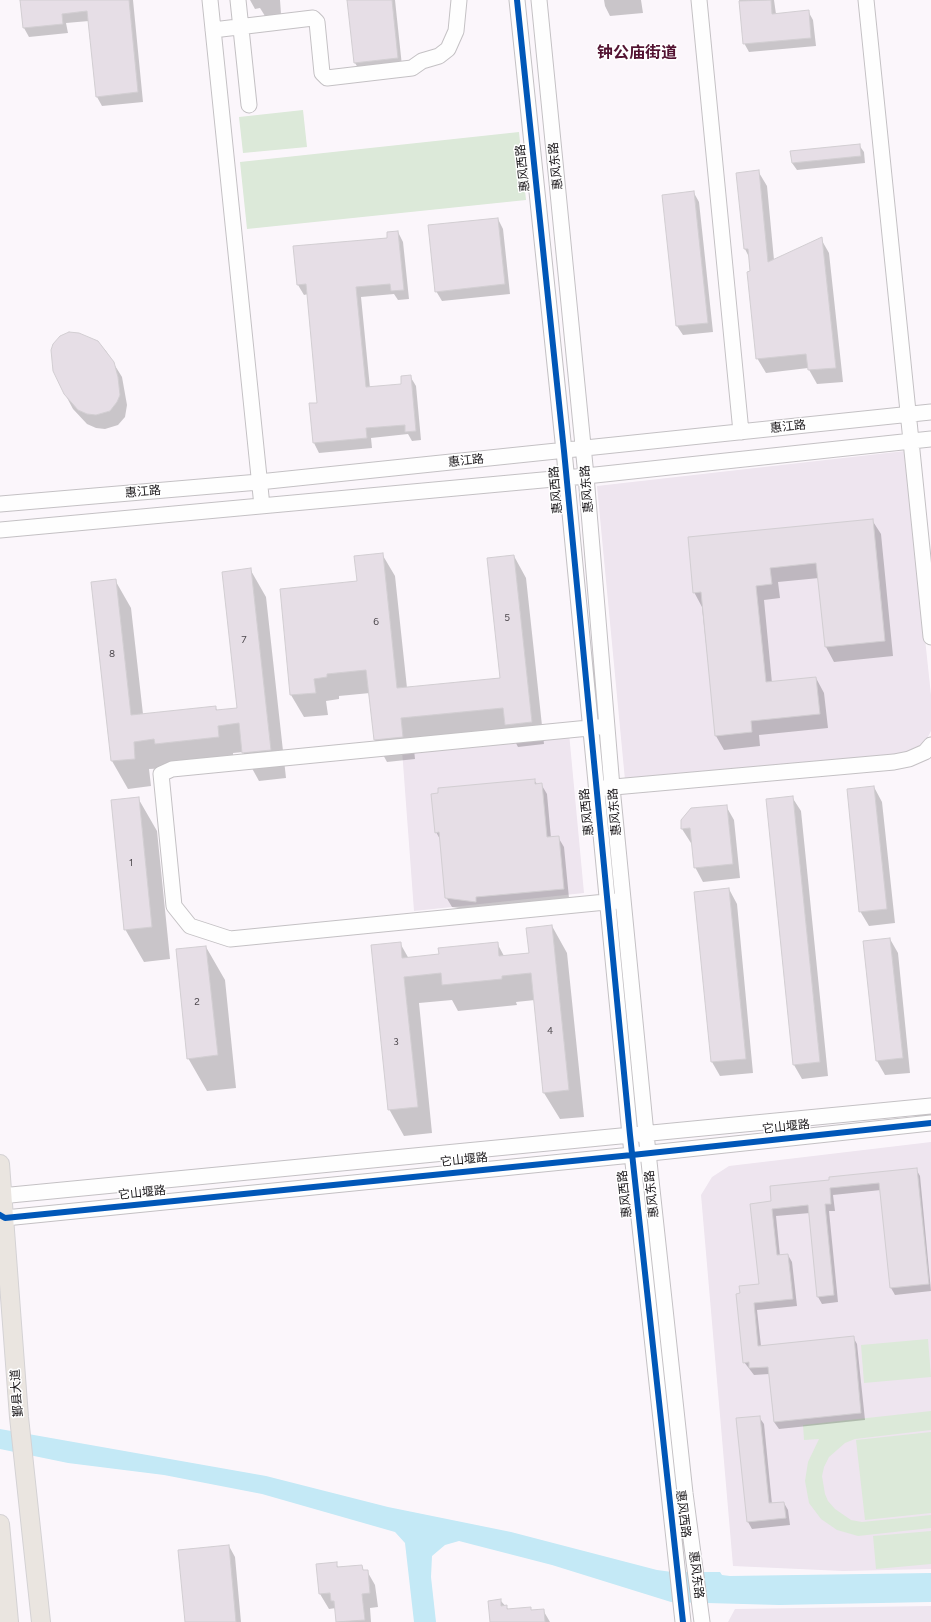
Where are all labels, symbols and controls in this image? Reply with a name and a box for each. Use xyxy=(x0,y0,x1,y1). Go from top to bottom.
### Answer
district label: 钟公庙街道 xyxy=(597,43,677,63)
street label: 惠风东路 xyxy=(546,141,566,191)
street label: 惠风西路 xyxy=(513,143,533,193)
street label: 惠江路 xyxy=(769,418,807,436)
street label: 惠江路 xyxy=(447,452,485,470)
street label: 惠风东路 xyxy=(578,464,596,514)
street label: 惠风西路 xyxy=(547,465,565,515)
street label: 惠江路 xyxy=(124,483,162,501)
house number: 5 xyxy=(504,612,510,624)
house number: 6 xyxy=(373,616,379,628)
house number: 7 xyxy=(241,634,247,646)
house number: 8 xyxy=(109,648,115,660)
street label: 惠风西路 xyxy=(577,787,597,837)
street label: 惠风东路 xyxy=(606,787,624,837)
house number: 1 xyxy=(129,857,133,869)
house number: 2 xyxy=(194,996,200,1008)
house number: 4 xyxy=(547,1025,553,1037)
house number: 3 xyxy=(393,1036,399,1048)
street label: 它山堰路 xyxy=(761,1117,811,1137)
street label: 它山堰路 xyxy=(439,1150,489,1170)
street label: 惠风西路 xyxy=(615,1169,635,1219)
street label: 惠风东路 xyxy=(642,1169,662,1219)
street label: 它山堰路 xyxy=(117,1183,167,1203)
street label: 鄞县大道 xyxy=(8,1369,26,1417)
street label: 惠风西路 xyxy=(673,1489,693,1539)
street label: 惠风东路 xyxy=(686,1550,706,1600)

